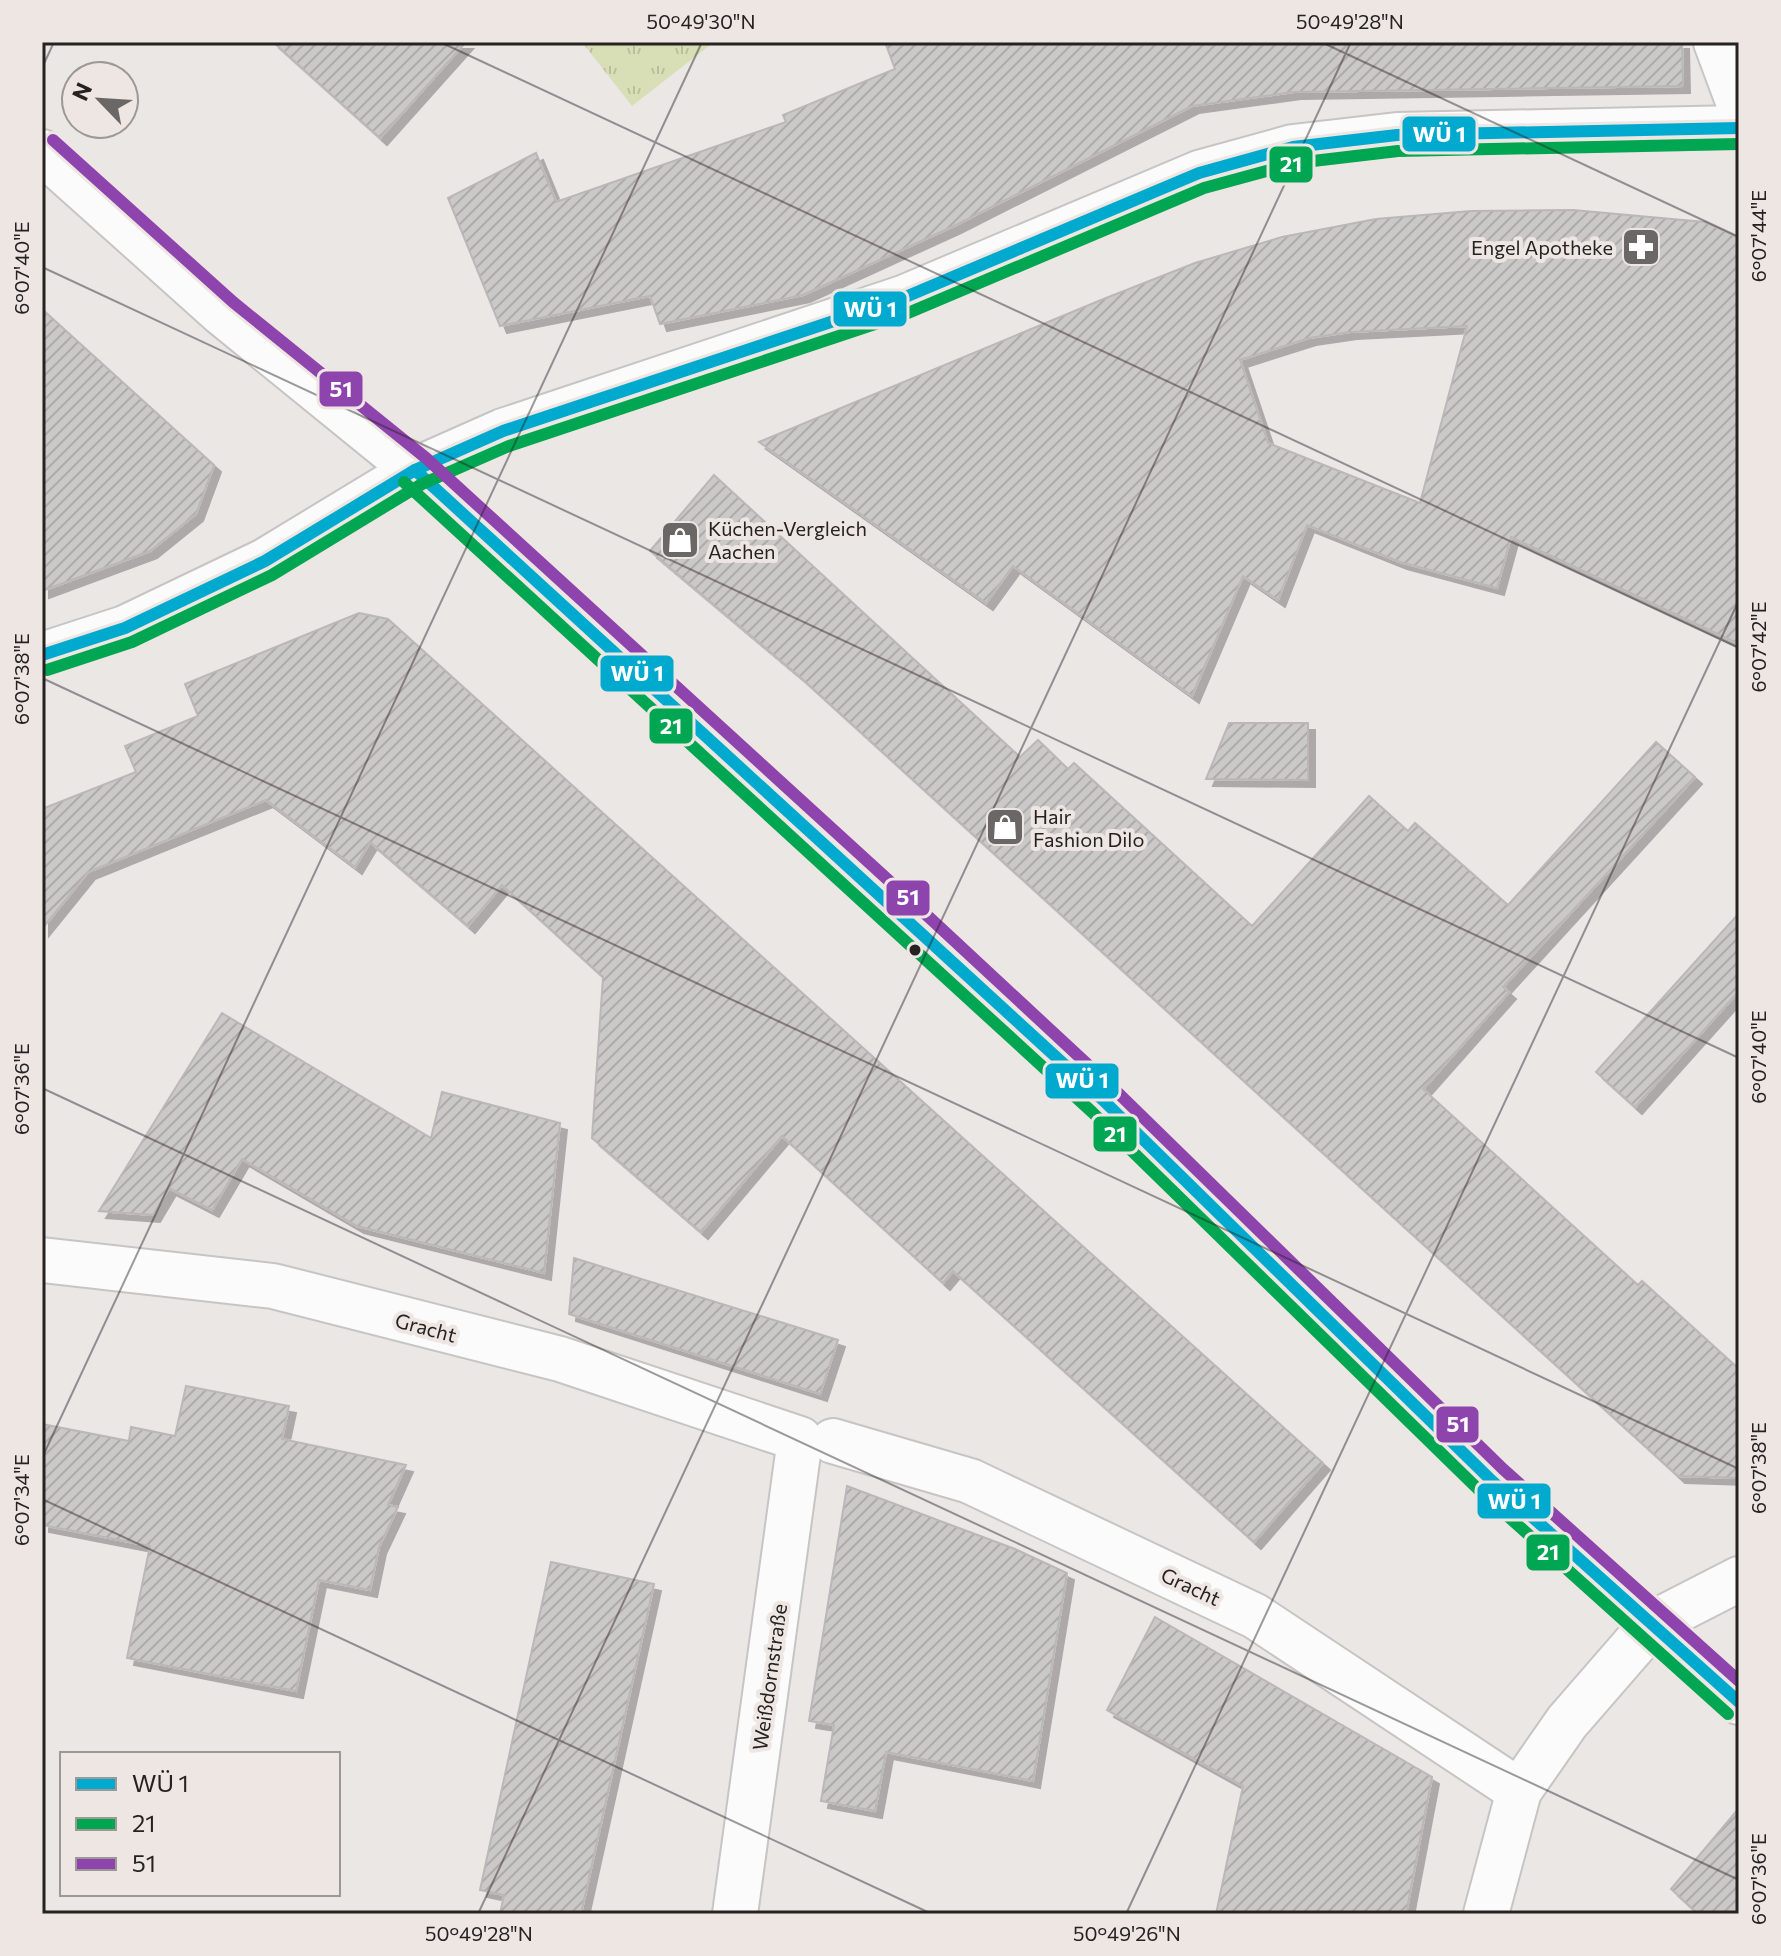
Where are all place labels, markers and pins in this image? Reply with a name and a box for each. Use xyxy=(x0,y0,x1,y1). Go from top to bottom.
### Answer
pharmacy icon: Engel Apotheke xyxy=(1620,226,1662,268)
place label: Engel Apotheke xyxy=(1471,235,1613,259)
place label: Küchen-Vergleich Aachen xyxy=(708,516,867,563)
shop icon: Küchen-Vergleich Aachen xyxy=(659,519,701,561)
place label: Hair Fashion Dilo xyxy=(1033,804,1144,851)
shop icon: Hair Fashion Dilo xyxy=(984,806,1026,848)
unlabelled marker xyxy=(907,942,923,958)

